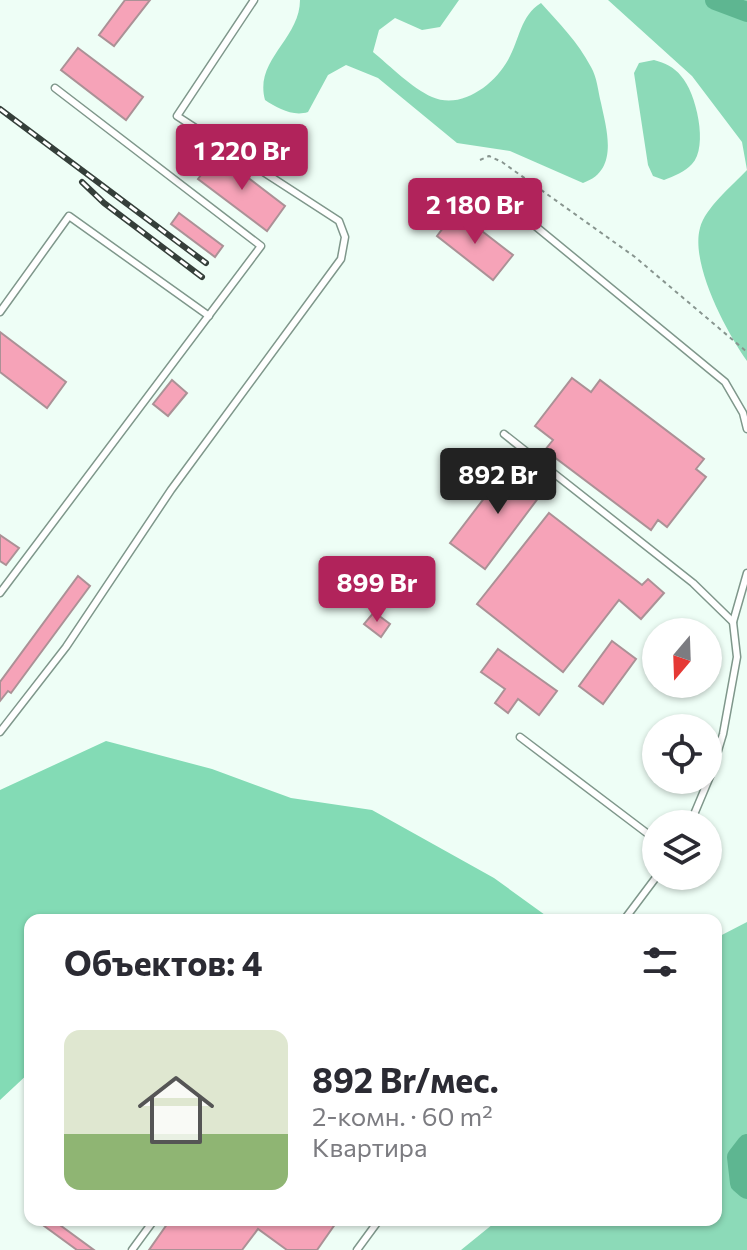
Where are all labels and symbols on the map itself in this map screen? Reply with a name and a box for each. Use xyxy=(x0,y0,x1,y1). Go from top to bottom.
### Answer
pin: 1 220 Br xyxy=(159,124,325,192)
pin: 2 180 Br xyxy=(392,178,558,246)
pin: 892 Br xyxy=(433,448,563,516)
pin: 899 Br xyxy=(312,556,442,624)
north arrow xyxy=(642,618,722,698)

